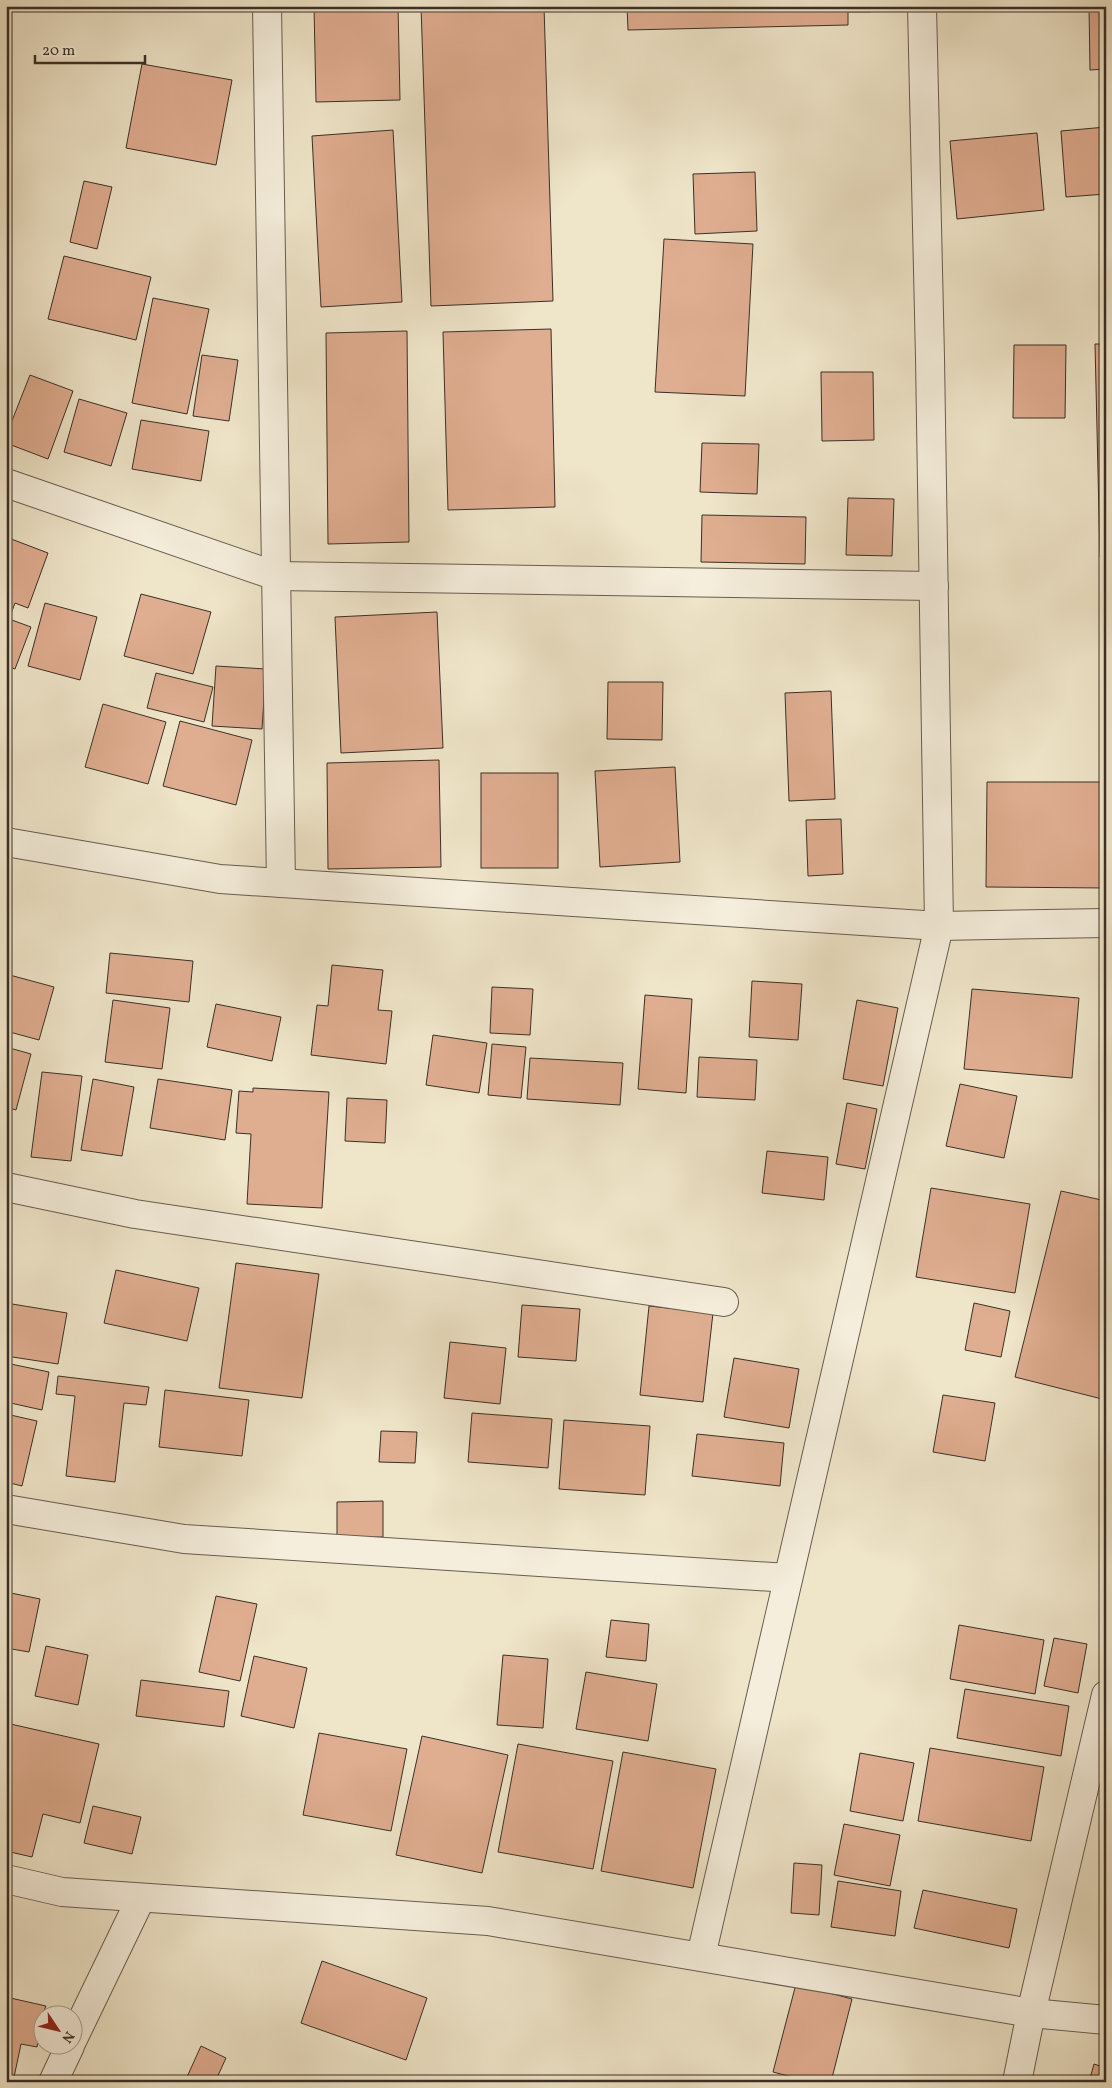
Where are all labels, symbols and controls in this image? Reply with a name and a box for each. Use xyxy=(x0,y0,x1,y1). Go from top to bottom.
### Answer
scale bar xyxy=(35,32,145,64)
text: 20 m xyxy=(42,41,75,62)
north arrow xyxy=(32,2006,82,2056)
text: N xyxy=(57,2027,78,2046)

